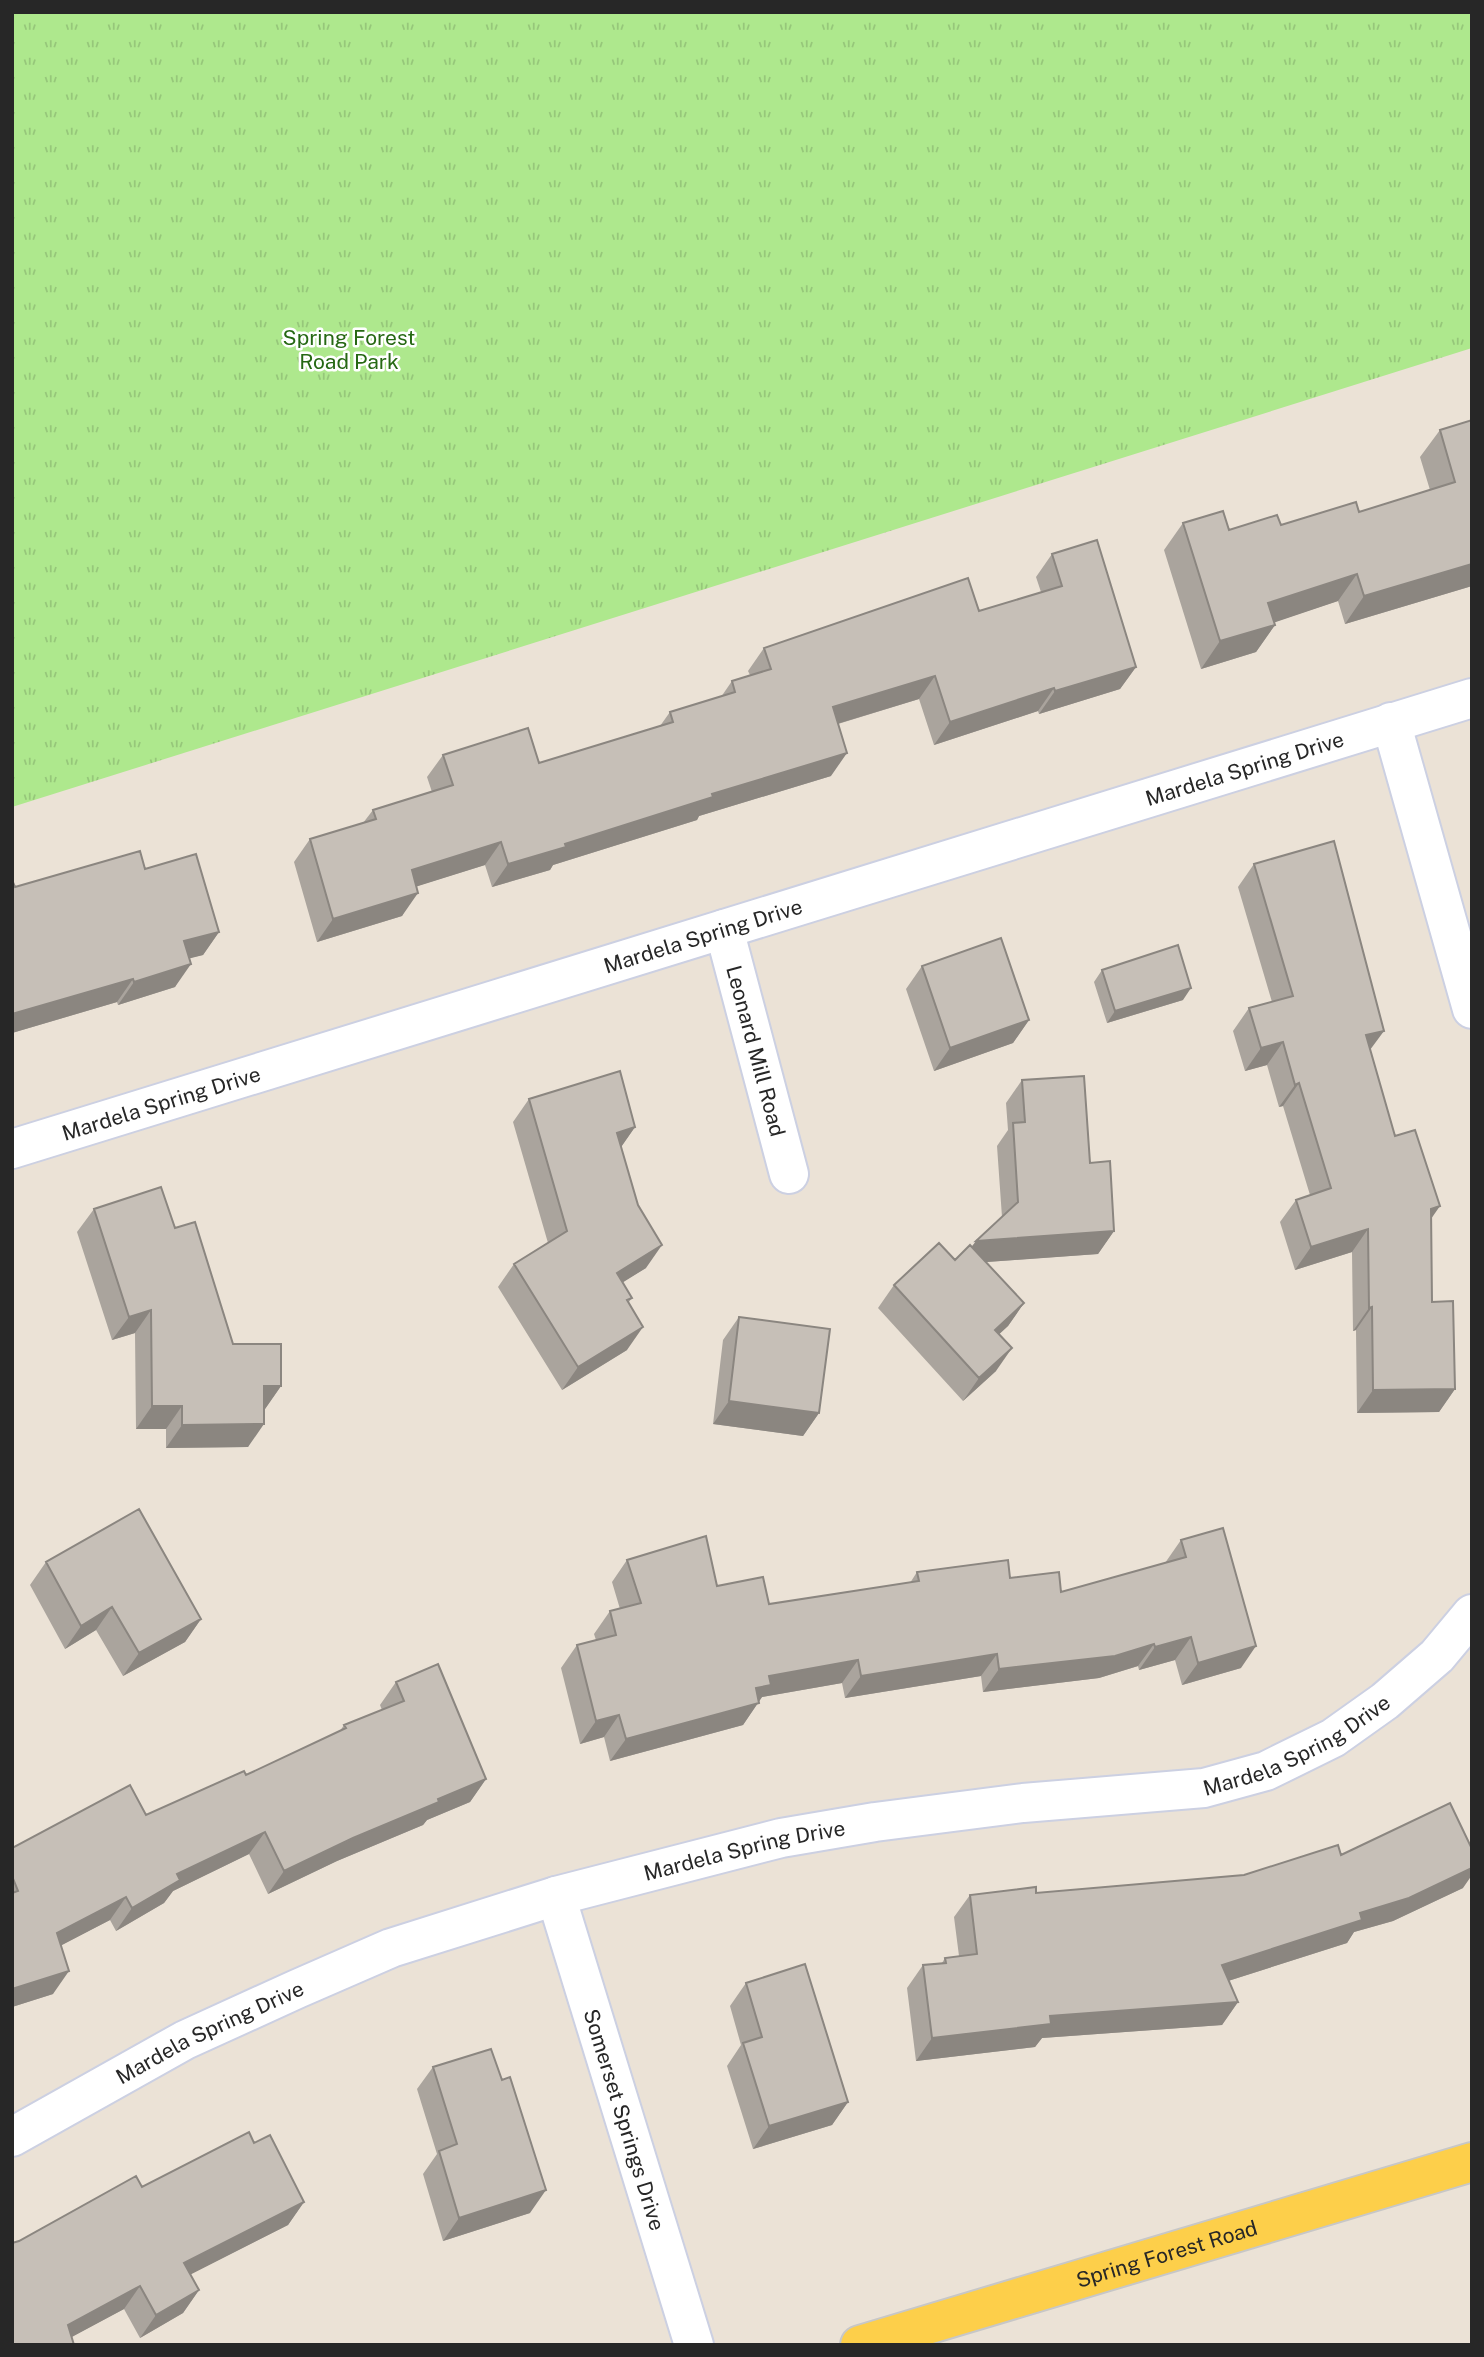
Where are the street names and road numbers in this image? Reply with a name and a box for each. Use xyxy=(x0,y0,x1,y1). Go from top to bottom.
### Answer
street label: Mardela Spring Drive xyxy=(1142,726,1347,811)
street label: Mardela Spring Drive xyxy=(600,893,805,978)
street label: Leonard Mill Road xyxy=(722,962,791,1139)
street label: Mardela Spring Drive xyxy=(59,1061,263,1145)
street label: Mardela Spring Drive xyxy=(1200,1689,1395,1800)
street label: Mardela Spring Drive xyxy=(641,1815,847,1885)
street label: Mardela Spring Drive xyxy=(111,1975,307,2089)
street label: Somerset Springs Drive xyxy=(579,2006,671,2234)
street label: Spring Forest Road xyxy=(1073,2214,1260,2292)

